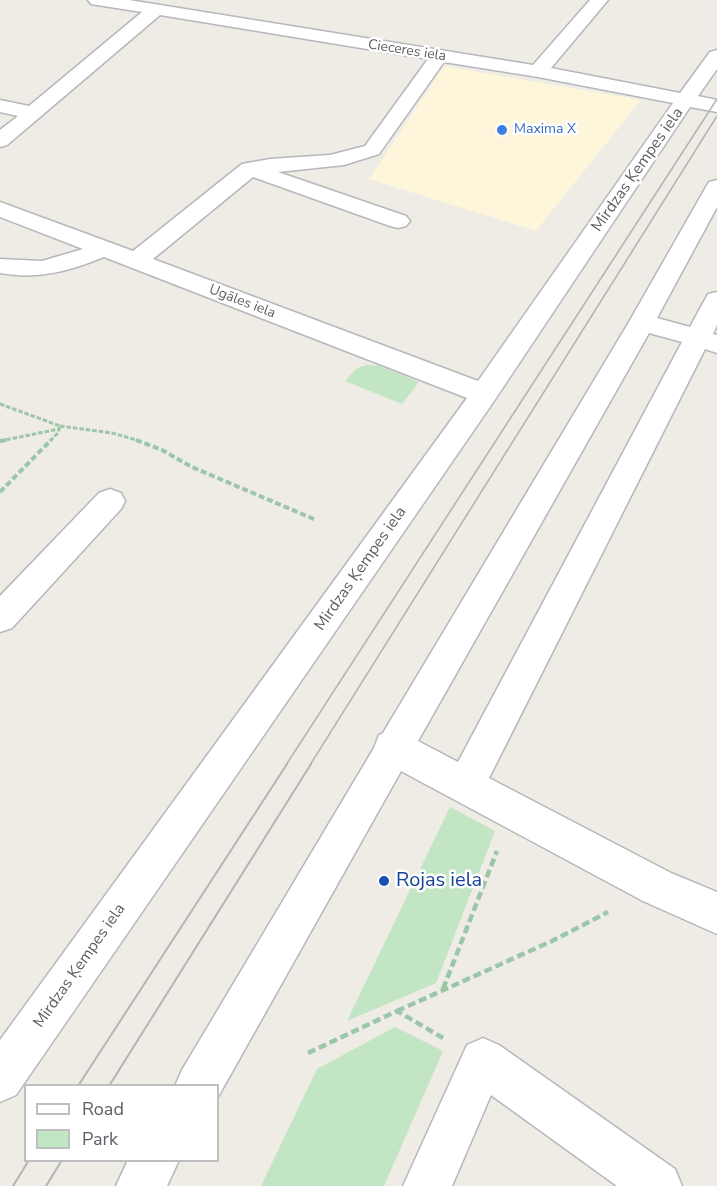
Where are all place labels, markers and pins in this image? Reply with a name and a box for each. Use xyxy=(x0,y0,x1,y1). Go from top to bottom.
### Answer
place label: Maxima X xyxy=(514,122,576,138)
marker: Maxima X xyxy=(495,123,509,137)
place label: Rojas iela xyxy=(396,869,482,893)
marker: Rojas iela xyxy=(377,874,391,888)

